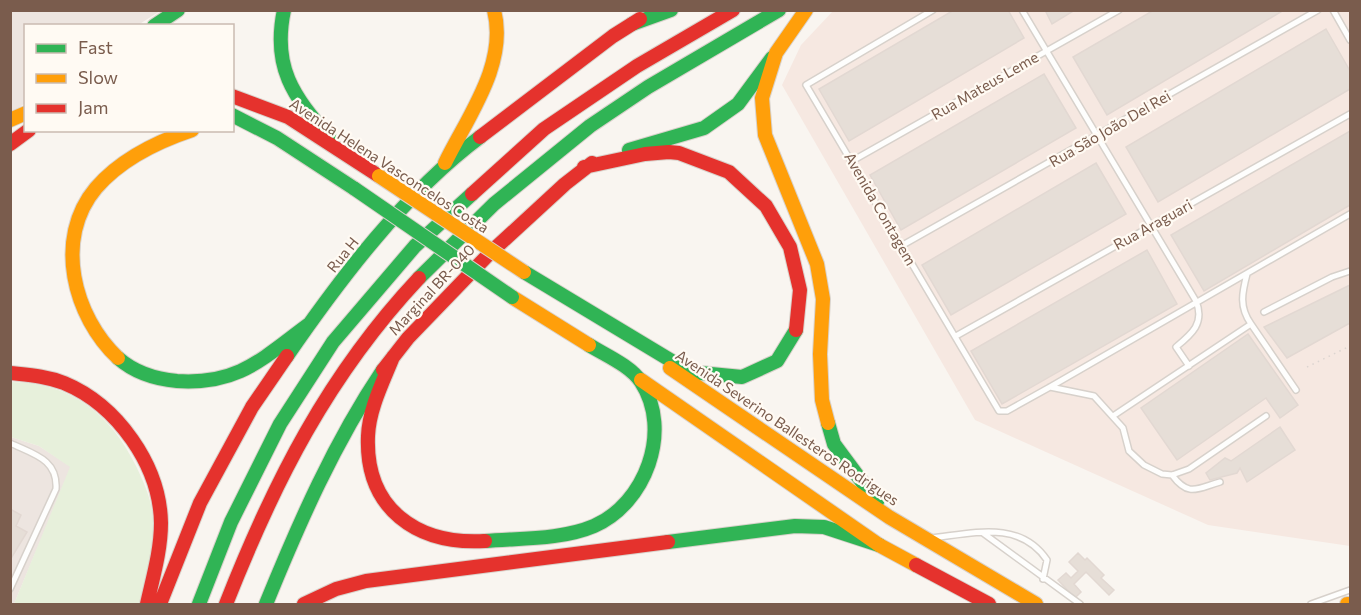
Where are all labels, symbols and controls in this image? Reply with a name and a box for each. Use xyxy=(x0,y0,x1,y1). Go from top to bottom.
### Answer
legend xyxy=(24,24,234,132)
text: Fast xyxy=(78,36,113,58)
street label: Rua Mateus Leme xyxy=(928,47,1041,123)
text: Slow xyxy=(78,66,118,88)
street label: Rua São João Del Rei xyxy=(1046,86,1173,170)
street label: Avenida Helena Vasconcelos Costa xyxy=(287,94,492,236)
text: Jam xyxy=(78,96,108,118)
street label: Avenida Contagem xyxy=(841,149,921,268)
street label: Rua Araguari xyxy=(1110,195,1195,253)
street label: Rua H xyxy=(323,233,362,276)
street label: Marginal BR-040 xyxy=(385,240,478,339)
street label: Avenida Severino Ballesteros Rodrigues xyxy=(673,346,903,509)

